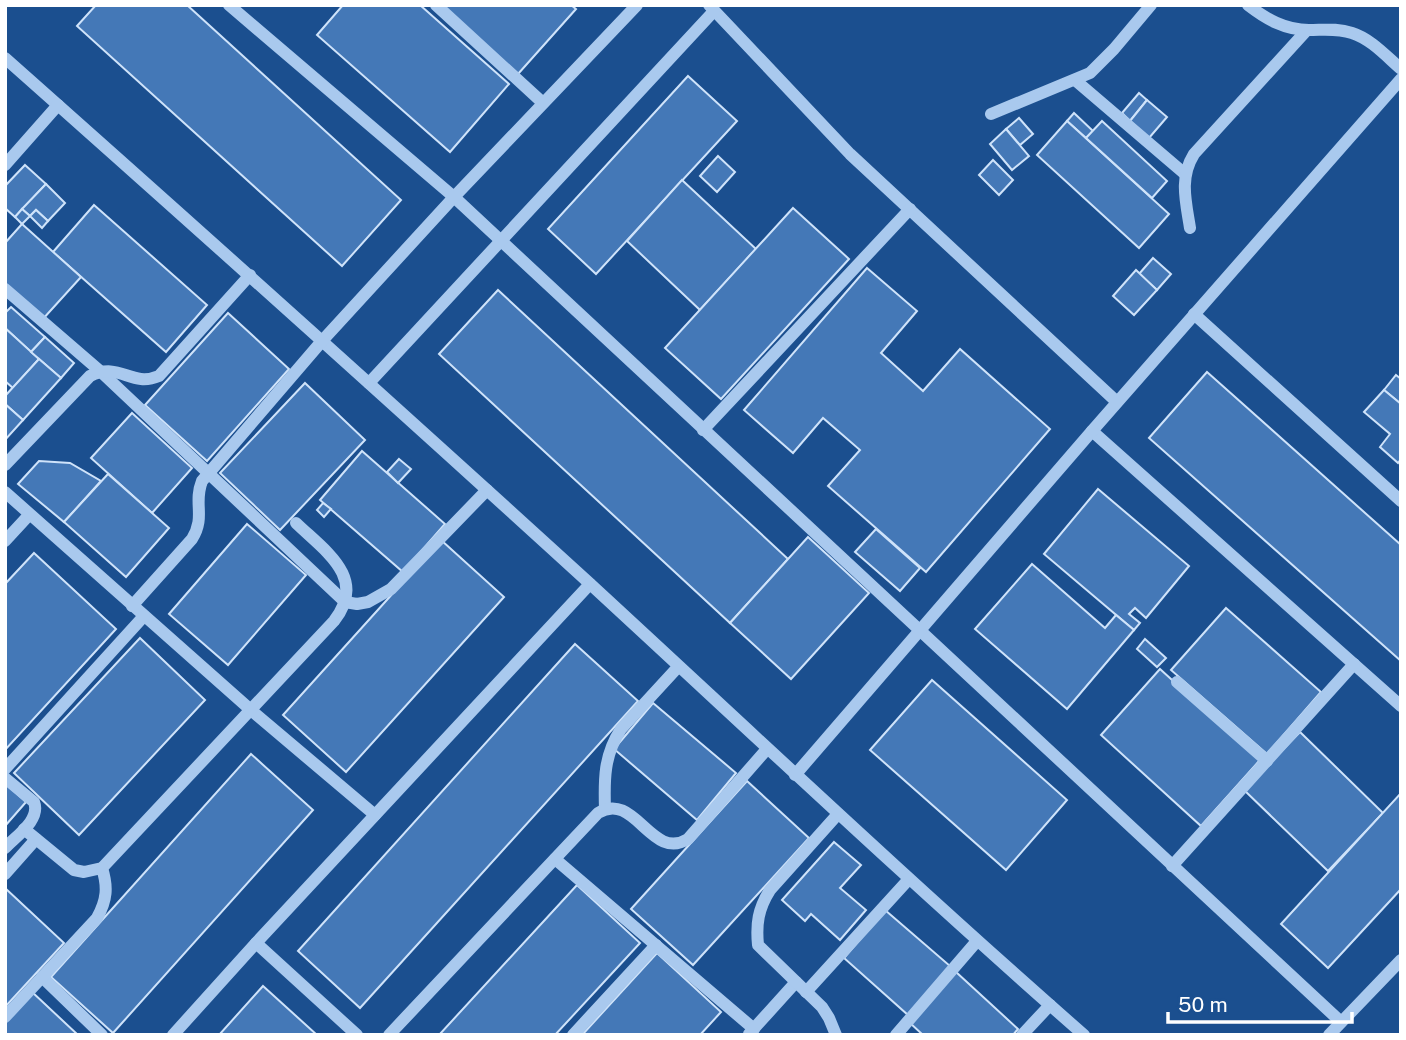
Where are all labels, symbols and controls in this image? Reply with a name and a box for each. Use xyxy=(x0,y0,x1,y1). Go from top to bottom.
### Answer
scale bar xyxy=(1168,981,1352,1025)
text: 50 m xyxy=(1178,992,1228,1017)

